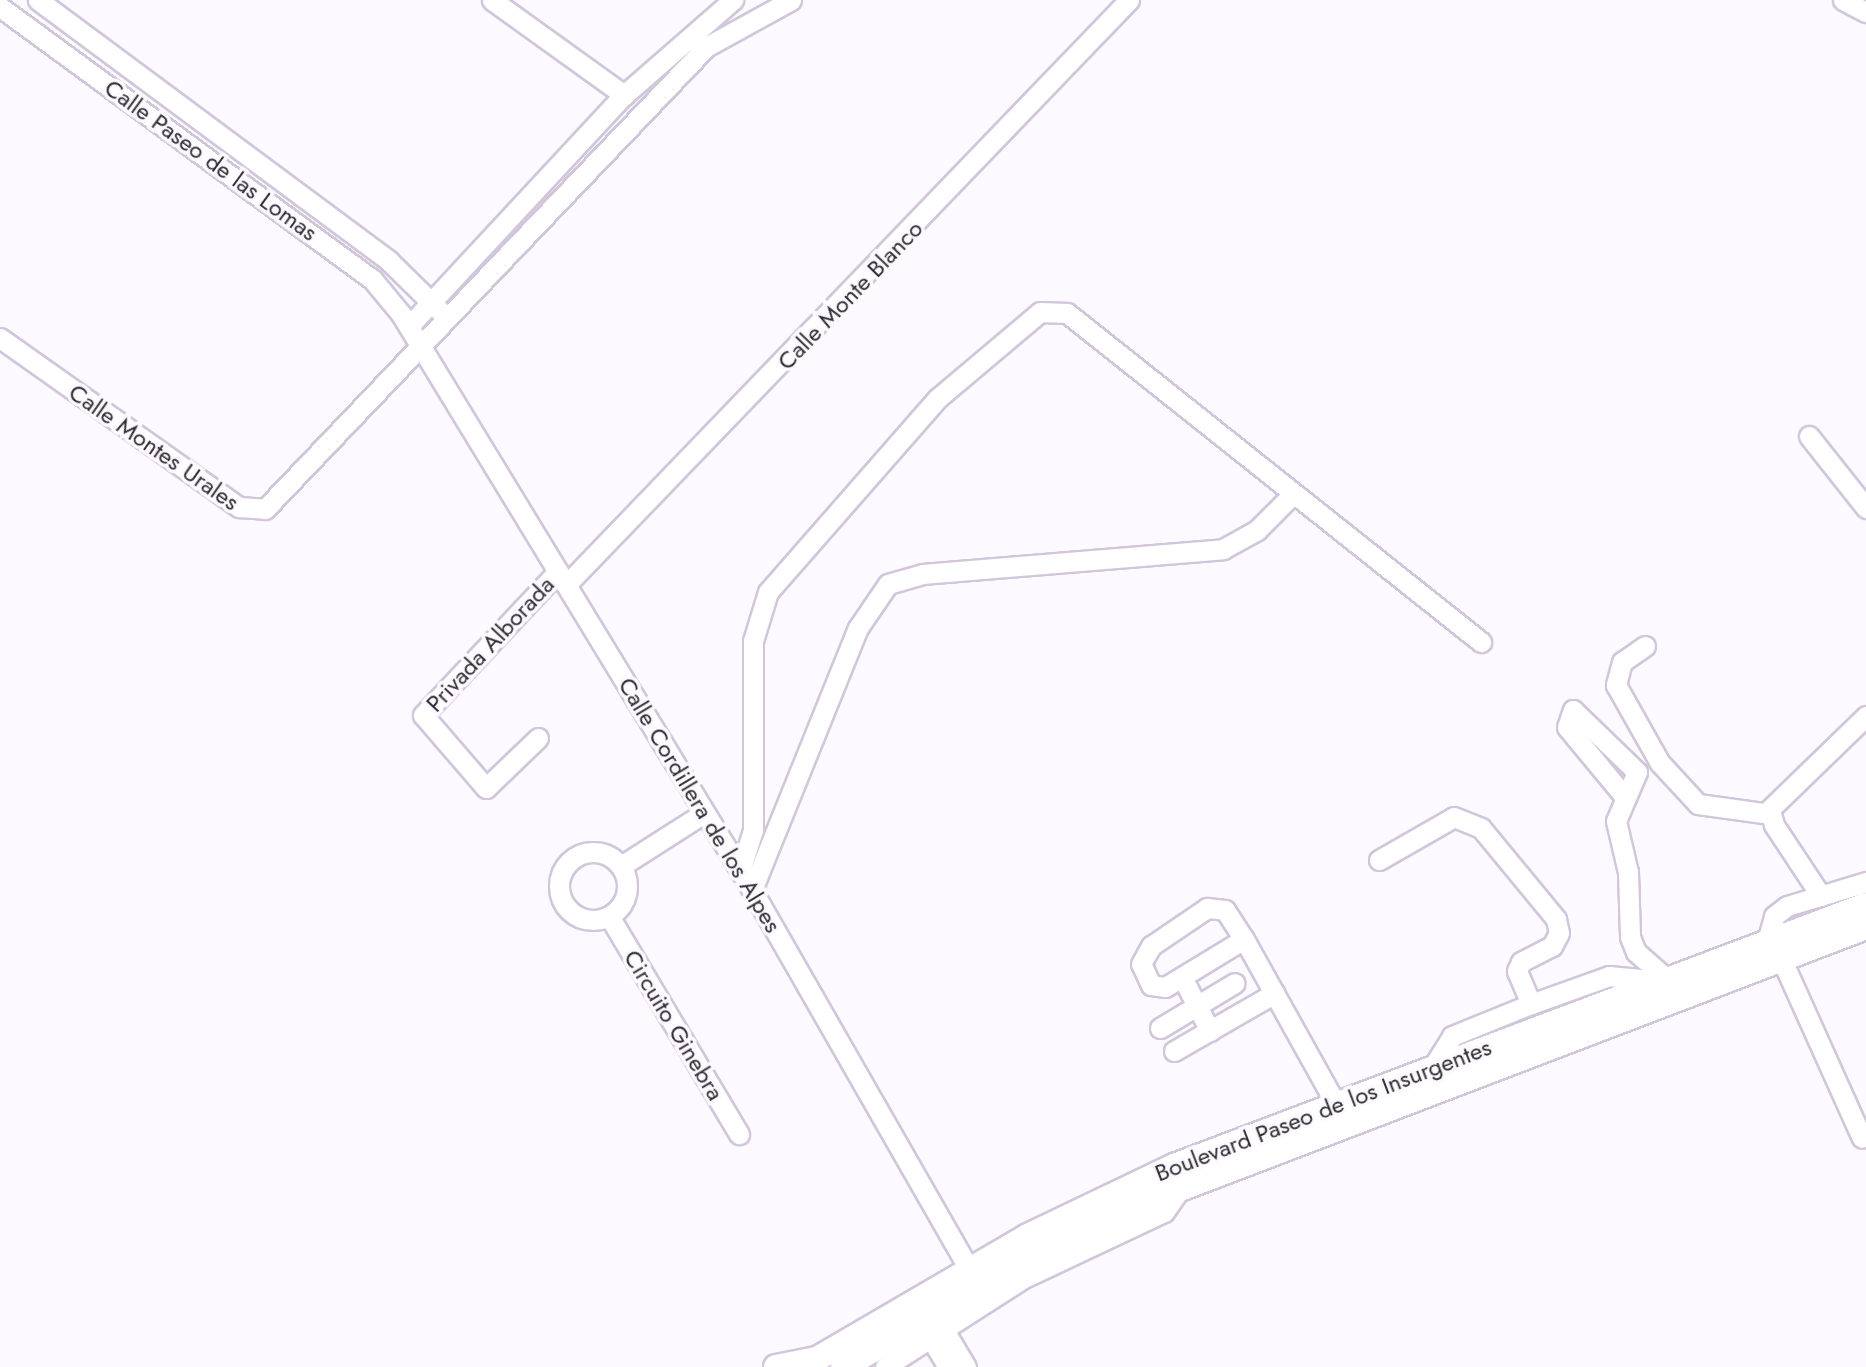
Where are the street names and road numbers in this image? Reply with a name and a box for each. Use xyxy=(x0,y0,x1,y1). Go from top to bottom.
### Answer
street label: Calle Paseo de las Lomas xyxy=(99,73,323,247)
street label: Calle Monte Blanco xyxy=(771,214,929,376)
street label: Calle Montes Urales xyxy=(63,378,245,516)
street label: Privada Alborada xyxy=(420,570,560,718)
street label: Calle Cordillera de los Alpes xyxy=(612,672,788,938)
street label: Circuito Ginebra xyxy=(618,945,730,1105)
street label: Boulevard Paseo de los Insurgentes xyxy=(1151,1032,1495,1188)

